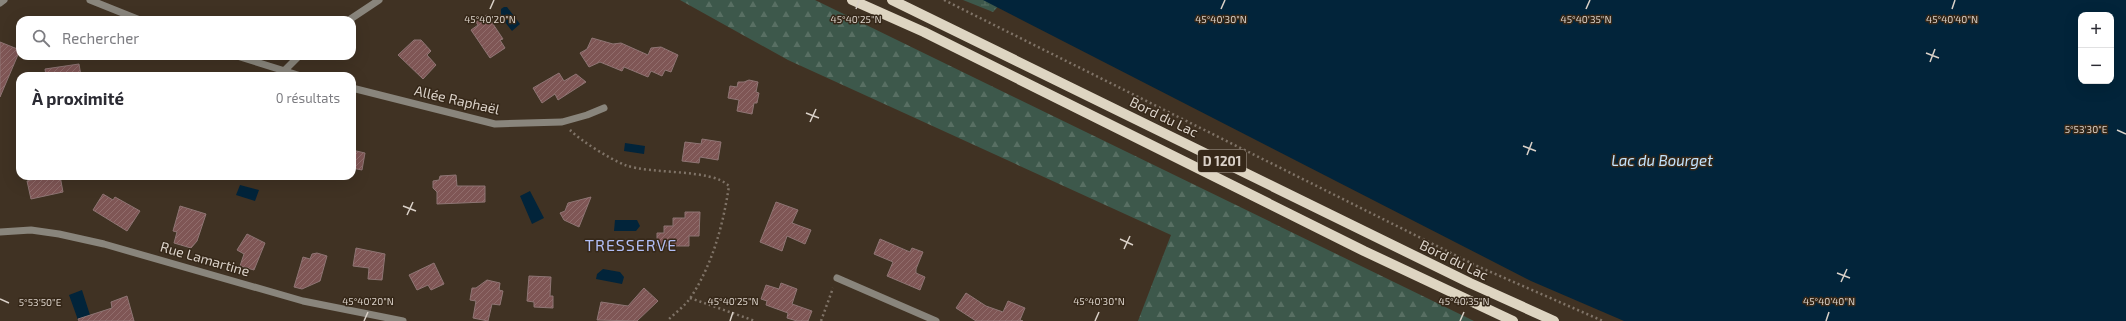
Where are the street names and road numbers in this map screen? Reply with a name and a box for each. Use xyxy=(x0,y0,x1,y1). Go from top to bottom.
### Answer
street label: Allée Raphaël xyxy=(413,81,502,118)
street label: Bord du Lac xyxy=(1127,93,1201,140)
road number: D 1201 xyxy=(1198,150,1246,172)
street label: Bord du Lac xyxy=(1417,236,1491,283)
street label: Rue Lamartine xyxy=(158,238,252,279)

